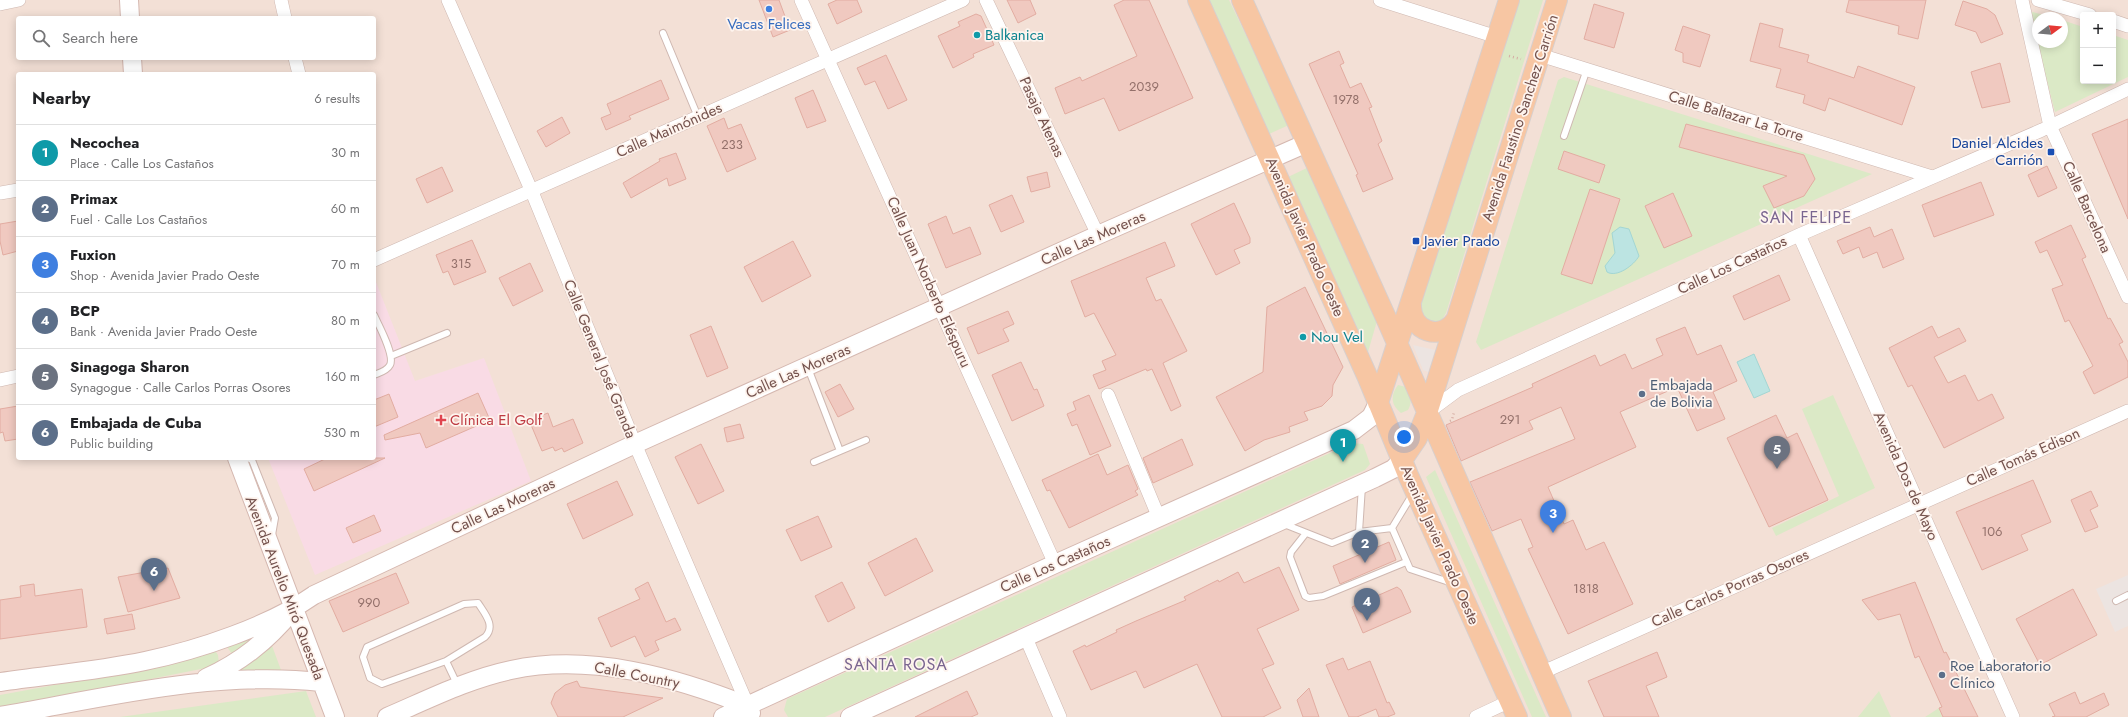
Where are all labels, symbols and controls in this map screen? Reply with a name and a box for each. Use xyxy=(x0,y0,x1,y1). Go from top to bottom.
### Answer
marker: Vacas Felices xyxy=(764,4,774,14)
street label: Avenida Faustino Sanchez Carrión xyxy=(1476,12,1564,224)
north arrow xyxy=(2032,12,2068,48)
map controls xyxy=(2080,12,2116,84)
button: + xyxy=(2080,12,2116,48)
place label: Vacas Felices xyxy=(727,13,811,35)
search box xyxy=(16,16,376,60)
place label: Balkanica xyxy=(985,24,1044,46)
icon: search xyxy=(30,27,52,49)
text: Search here xyxy=(62,27,138,49)
marker: Balkanica xyxy=(972,30,982,40)
button: − xyxy=(2080,48,2116,84)
street label: Pasaje Atenas xyxy=(1014,73,1070,161)
house number: 2039 xyxy=(1129,77,1159,96)
street label: Calle Baltazar La Torre xyxy=(1666,85,1806,147)
text: Nearby xyxy=(32,86,90,110)
text: 6 results xyxy=(314,89,360,108)
house number: 1978 xyxy=(1333,90,1359,109)
street label: Calle Maimónides xyxy=(613,97,725,163)
text: Necochea xyxy=(70,132,139,154)
place label: Daniel Alcides Carrión xyxy=(1951,132,2043,171)
house number: 233 xyxy=(721,135,743,154)
text: 1 xyxy=(42,143,48,162)
text: 30 m xyxy=(331,143,360,162)
marker: Daniel Alcides Carrión xyxy=(2046,147,2056,157)
text: Place · Calle Los Castaños xyxy=(70,154,214,173)
street label: Avenida Javier Prado Oeste xyxy=(1260,154,1350,320)
street label: Calle Barcelona xyxy=(2057,157,2117,257)
text: Primax xyxy=(70,188,118,210)
street label: Calle Juan Norberto Eléspuru xyxy=(881,193,977,371)
text: 2 xyxy=(41,199,49,218)
text: 60 m xyxy=(331,199,360,218)
street label: Calle Las Moreras xyxy=(1037,205,1149,271)
district label: SAN FELIPE xyxy=(1760,206,1852,229)
text: Fuel · Calle Los Castaños xyxy=(70,210,207,229)
place label: Javier Prado xyxy=(1422,230,1500,252)
street label: Calle Los Castaños xyxy=(1674,230,1790,300)
marker: Javier Prado xyxy=(1411,236,1421,246)
text: Fuxion xyxy=(70,244,116,266)
house number: 315 xyxy=(451,254,471,273)
text: 3 xyxy=(41,255,49,274)
text: 70 m xyxy=(331,255,360,274)
text: Shop · Avenida Javier Prado Oeste xyxy=(70,266,260,285)
street label: Calle General José Granda xyxy=(558,276,642,442)
text: BCP xyxy=(70,300,100,322)
text: 4 xyxy=(40,311,50,330)
text: 80 m xyxy=(331,311,360,330)
text: Bank · Avenida Javier Prado Oeste xyxy=(70,322,257,341)
place label: Nou Vel xyxy=(1311,326,1363,348)
marker: Nou Vel xyxy=(1298,332,1308,342)
street label: Calle Las Moreras xyxy=(742,338,854,404)
text: Sinagoga Sharon xyxy=(70,356,189,378)
text: 5 xyxy=(41,367,49,386)
text: 160 m xyxy=(325,367,360,386)
place label: Embajada de Bolivia xyxy=(1650,374,1712,413)
text: Synagogue · Calle Carlos Porras Osores xyxy=(70,378,291,397)
marker: Embajada de Bolivia xyxy=(1637,389,1647,399)
street label: Avenida Dos de Mayo xyxy=(1868,408,1944,544)
place label: Clínica El Golf xyxy=(450,409,543,431)
house number: 291 xyxy=(1500,410,1520,429)
text: Embajada de Cuba xyxy=(70,412,202,434)
marker: Clínica El Golf xyxy=(435,414,447,426)
street label: Calle Tomás Edison xyxy=(1963,422,2083,492)
text: 6 xyxy=(41,423,49,442)
text: 530 m xyxy=(324,423,360,442)
your location xyxy=(1394,427,1414,447)
pin: 1 xyxy=(1330,429,1356,462)
text: Public building xyxy=(70,434,153,453)
pin: 5 xyxy=(1764,436,1790,469)
street label: Avenida Javier Prado Oeste xyxy=(1395,462,1485,628)
street label: Calle Las Moreras xyxy=(447,472,559,540)
street label: Avenida Aurelio Miró Quesada xyxy=(240,493,330,683)
pin: 3 xyxy=(1540,500,1566,533)
house number: 106 xyxy=(1981,522,2003,541)
street label: Calle Los Castaños xyxy=(996,530,1114,598)
pin: 2 xyxy=(1352,530,1378,563)
street label: Calle Carlos Porras Osores xyxy=(1648,543,1812,633)
pin: 6 xyxy=(141,558,167,591)
house number: 1818 xyxy=(1573,579,1599,598)
pin: 4 xyxy=(1354,588,1380,621)
house number: 990 xyxy=(358,593,381,612)
district label: SANTA ROSA xyxy=(844,653,948,676)
place label: Roe Laboratorio Clínico xyxy=(1950,655,2051,694)
street label: Calle Country xyxy=(592,656,682,694)
marker: Roe Laboratorio Clínico xyxy=(1937,670,1947,680)

